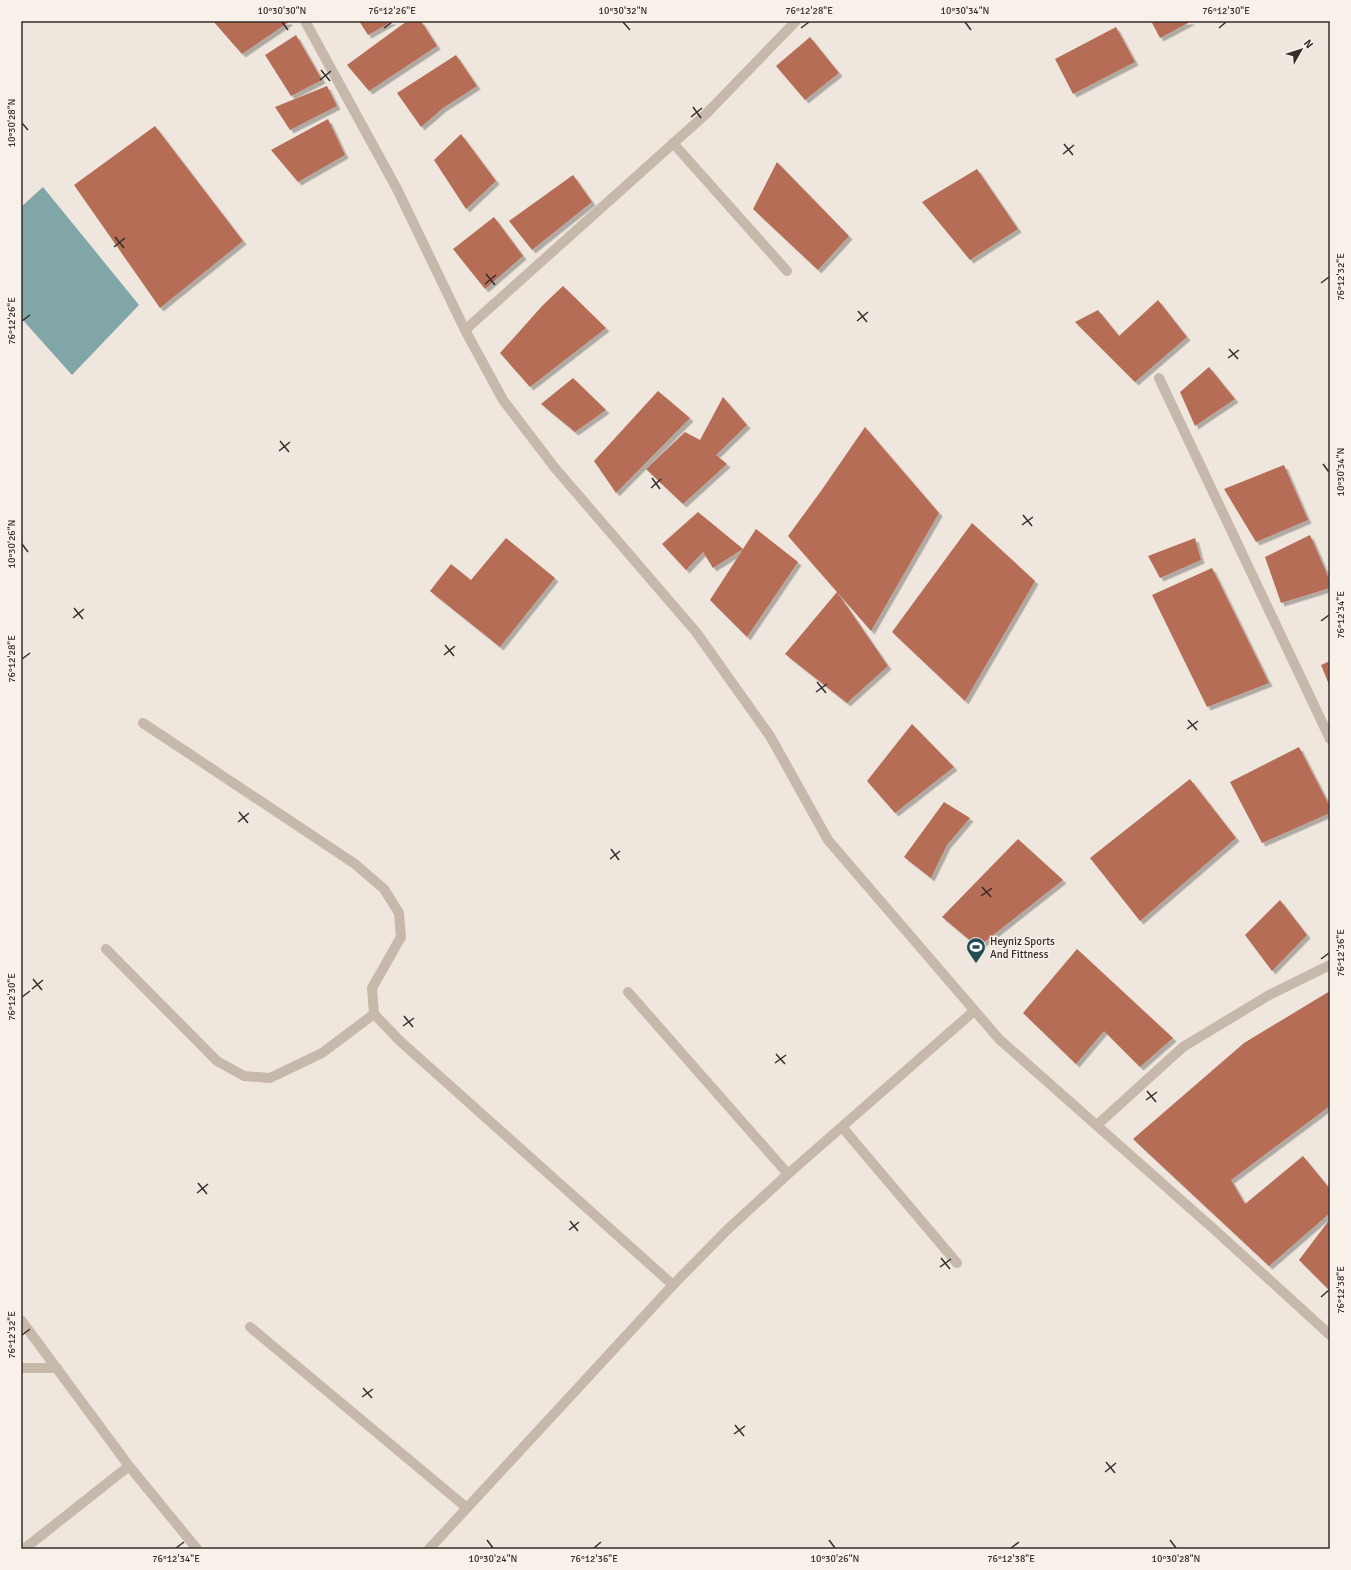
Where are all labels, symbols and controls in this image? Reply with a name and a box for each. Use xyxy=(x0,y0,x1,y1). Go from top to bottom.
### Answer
text: 10°30'30"N xyxy=(258,5,306,17)
text: 76°12'26"E xyxy=(368,5,416,17)
text: 10°30'32"N xyxy=(599,5,647,17)
text: 76°12'28"E xyxy=(785,5,833,17)
text: 10°30'34"N xyxy=(941,5,989,17)
text: 76°12'30"E xyxy=(1202,5,1250,17)
north arrow xyxy=(1281,30,1321,70)
text: N xyxy=(1301,37,1316,51)
text: 10°30'28"N xyxy=(6,99,18,147)
text: 76°12'32"E xyxy=(1335,253,1347,301)
text: 76°12'26"E xyxy=(6,297,18,345)
text: 10°30'34"N xyxy=(1335,448,1347,496)
text: 10°30'26"N xyxy=(6,520,18,568)
text: 76°12'34"E xyxy=(1335,591,1347,639)
text: 76°12'28"E xyxy=(6,635,18,683)
text: 76°12'36"E xyxy=(1335,929,1347,977)
place label: Heyniz Sports And Fittness xyxy=(990,935,1055,961)
sports icon: Heyniz Sports And Fittness xyxy=(965,936,987,964)
text: 76°12'30"E xyxy=(6,973,18,1021)
text: 76°12'38"E xyxy=(1335,1266,1347,1314)
text: 76°12'32"E xyxy=(6,1311,18,1359)
text: 76°12'34"E xyxy=(152,1553,200,1565)
text: 10°30'24"N xyxy=(469,1553,517,1565)
text: 76°12'36"E xyxy=(570,1553,618,1565)
text: 10°30'26"N xyxy=(811,1553,859,1565)
text: 76°12'38"E xyxy=(987,1553,1035,1565)
text: 10°30'28"N xyxy=(1152,1553,1200,1565)

